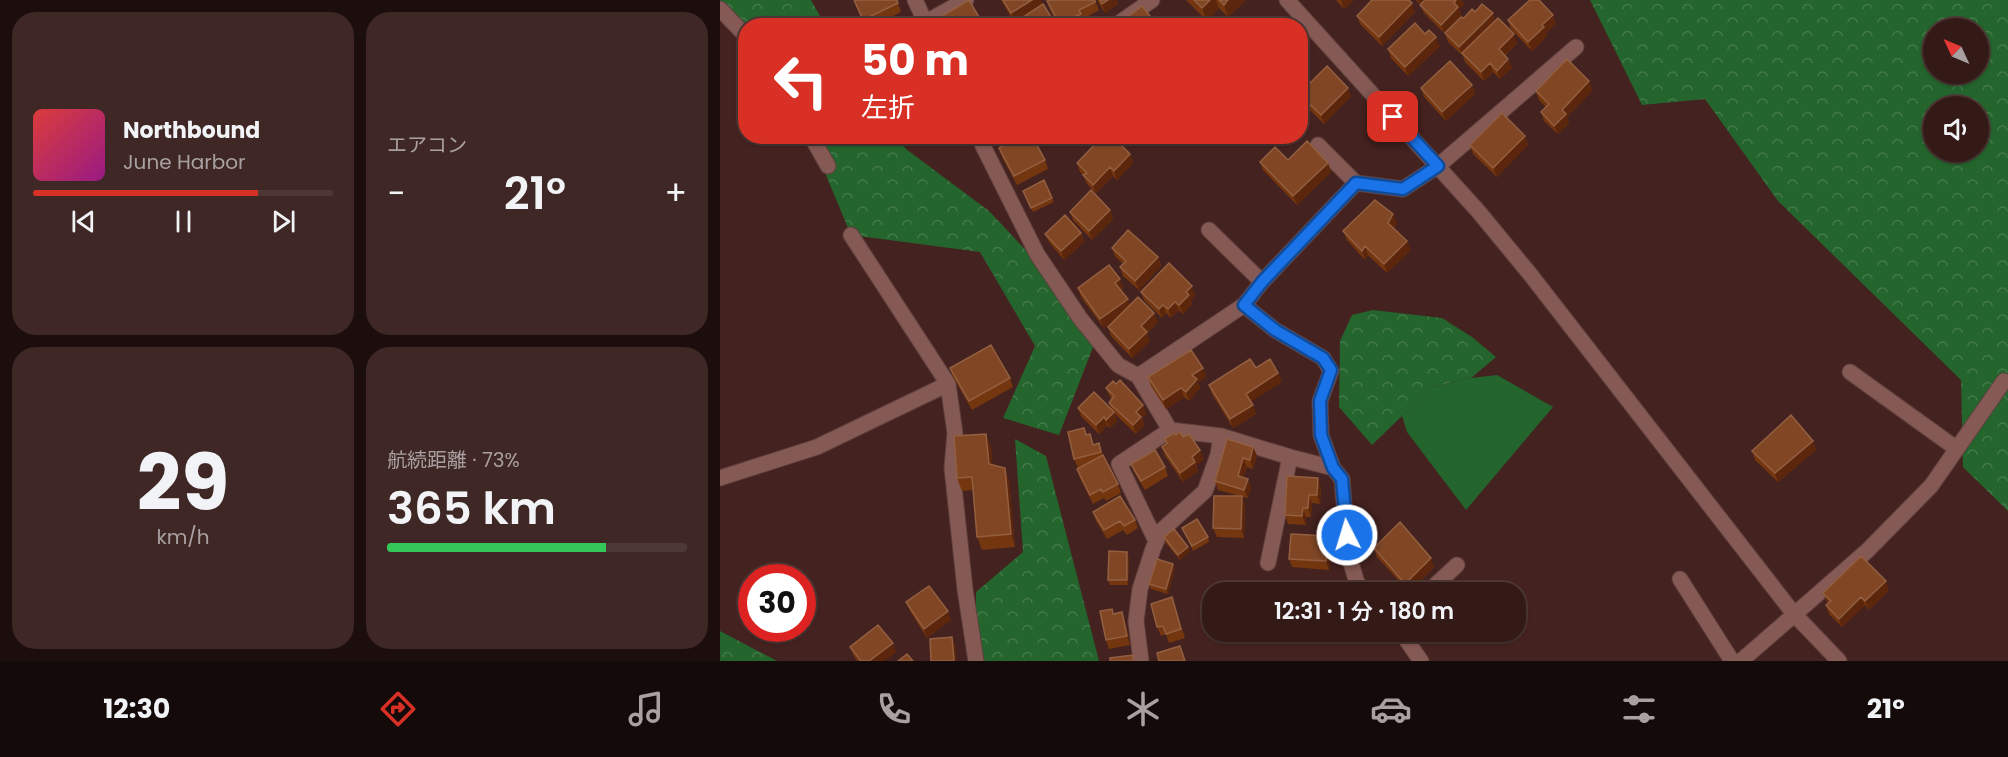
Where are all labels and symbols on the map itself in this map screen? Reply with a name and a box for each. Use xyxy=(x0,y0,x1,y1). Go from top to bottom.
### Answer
north arrow xyxy=(1923,18,1989,84)
pin xyxy=(1367,91,1418,142)
position arrow xyxy=(1315,503,1379,567)
speed limit sign: 30 xyxy=(738,564,816,642)

